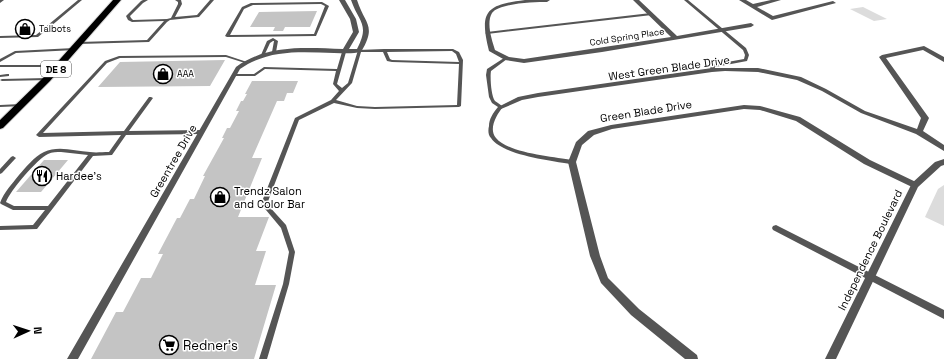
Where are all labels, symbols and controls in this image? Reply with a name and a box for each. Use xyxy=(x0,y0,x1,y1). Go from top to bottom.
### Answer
shop icon: Talbots xyxy=(14,18,36,40)
place label: Talbots xyxy=(39,23,71,35)
street label: Cold Spring Place xyxy=(589,25,665,49)
street label: West Green Blade Drive xyxy=(607,53,731,83)
road number: DE 8 xyxy=(41,61,71,77)
shop icon: AAA xyxy=(152,63,174,85)
place label: AAA xyxy=(177,68,194,80)
street label: Green Blade Drive xyxy=(599,97,693,125)
street label: Greentree Drive xyxy=(146,122,200,200)
restaurant icon: Hardee's xyxy=(31,165,53,187)
place label: Hardee's xyxy=(56,169,102,183)
place label: Trendz Salon and Color Bar xyxy=(234,184,305,211)
shop icon: Trendz Salon and Color Bar xyxy=(209,186,231,208)
street label: Independence Boulevard xyxy=(835,187,905,313)
north arrow xyxy=(8,311,48,351)
text: N xyxy=(31,326,45,335)
supermarket icon: Redner's xyxy=(158,334,180,356)
place label: Redner's xyxy=(183,337,238,354)

